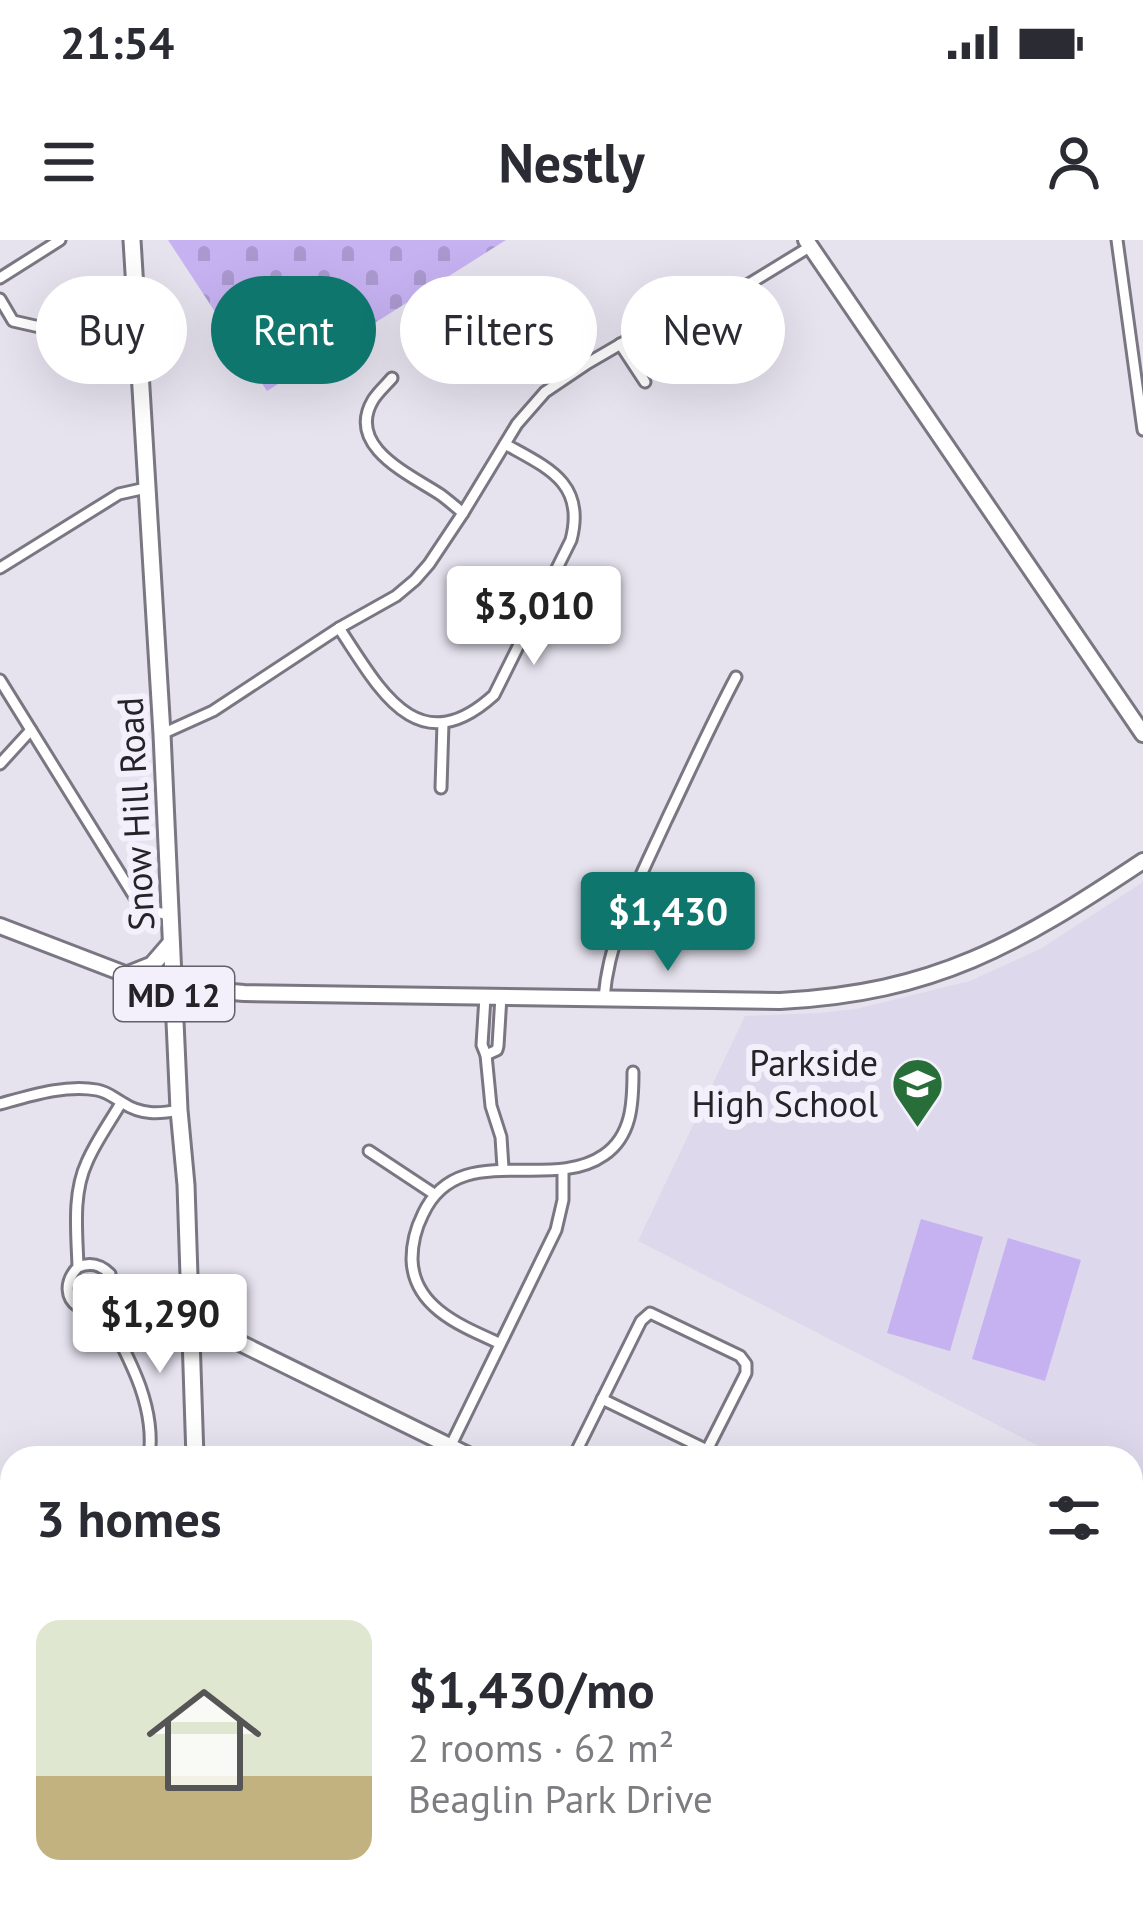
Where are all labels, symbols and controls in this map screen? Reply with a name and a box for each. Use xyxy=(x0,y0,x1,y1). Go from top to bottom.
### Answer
text: 21:54 xyxy=(60,13,174,71)
text: Nestly xyxy=(498,127,645,197)
icon: menu xyxy=(36,129,102,195)
icon: person xyxy=(1041,129,1107,195)
chip: Buy xyxy=(36,276,187,384)
chip: Rent xyxy=(211,276,376,384)
chip: Filters xyxy=(400,276,597,384)
chip: New xyxy=(621,276,785,384)
pin: $3,010 xyxy=(436,566,632,668)
text: $3,010 xyxy=(474,579,594,630)
street label: Snow Hill Road xyxy=(105,696,165,932)
pin: $1,430 xyxy=(570,872,766,974)
text: $1,430 xyxy=(608,885,728,936)
road number: MD 12 xyxy=(114,967,234,1021)
place label: Parkside High School xyxy=(691,1039,878,1127)
school or university icon: Parkside High School xyxy=(889,1055,945,1129)
pin: $1,290 xyxy=(62,1274,258,1376)
text: $1,290 xyxy=(100,1287,220,1338)
text: 3 homes xyxy=(36,1485,222,1551)
icon: filters xyxy=(1041,1485,1107,1551)
text: $1,430/mo xyxy=(408,1656,655,1722)
icon: home xyxy=(132,1668,276,1812)
text: 2 rooms · 62 m² xyxy=(408,1722,674,1773)
text: Beaglin Park Drive xyxy=(408,1773,713,1824)

